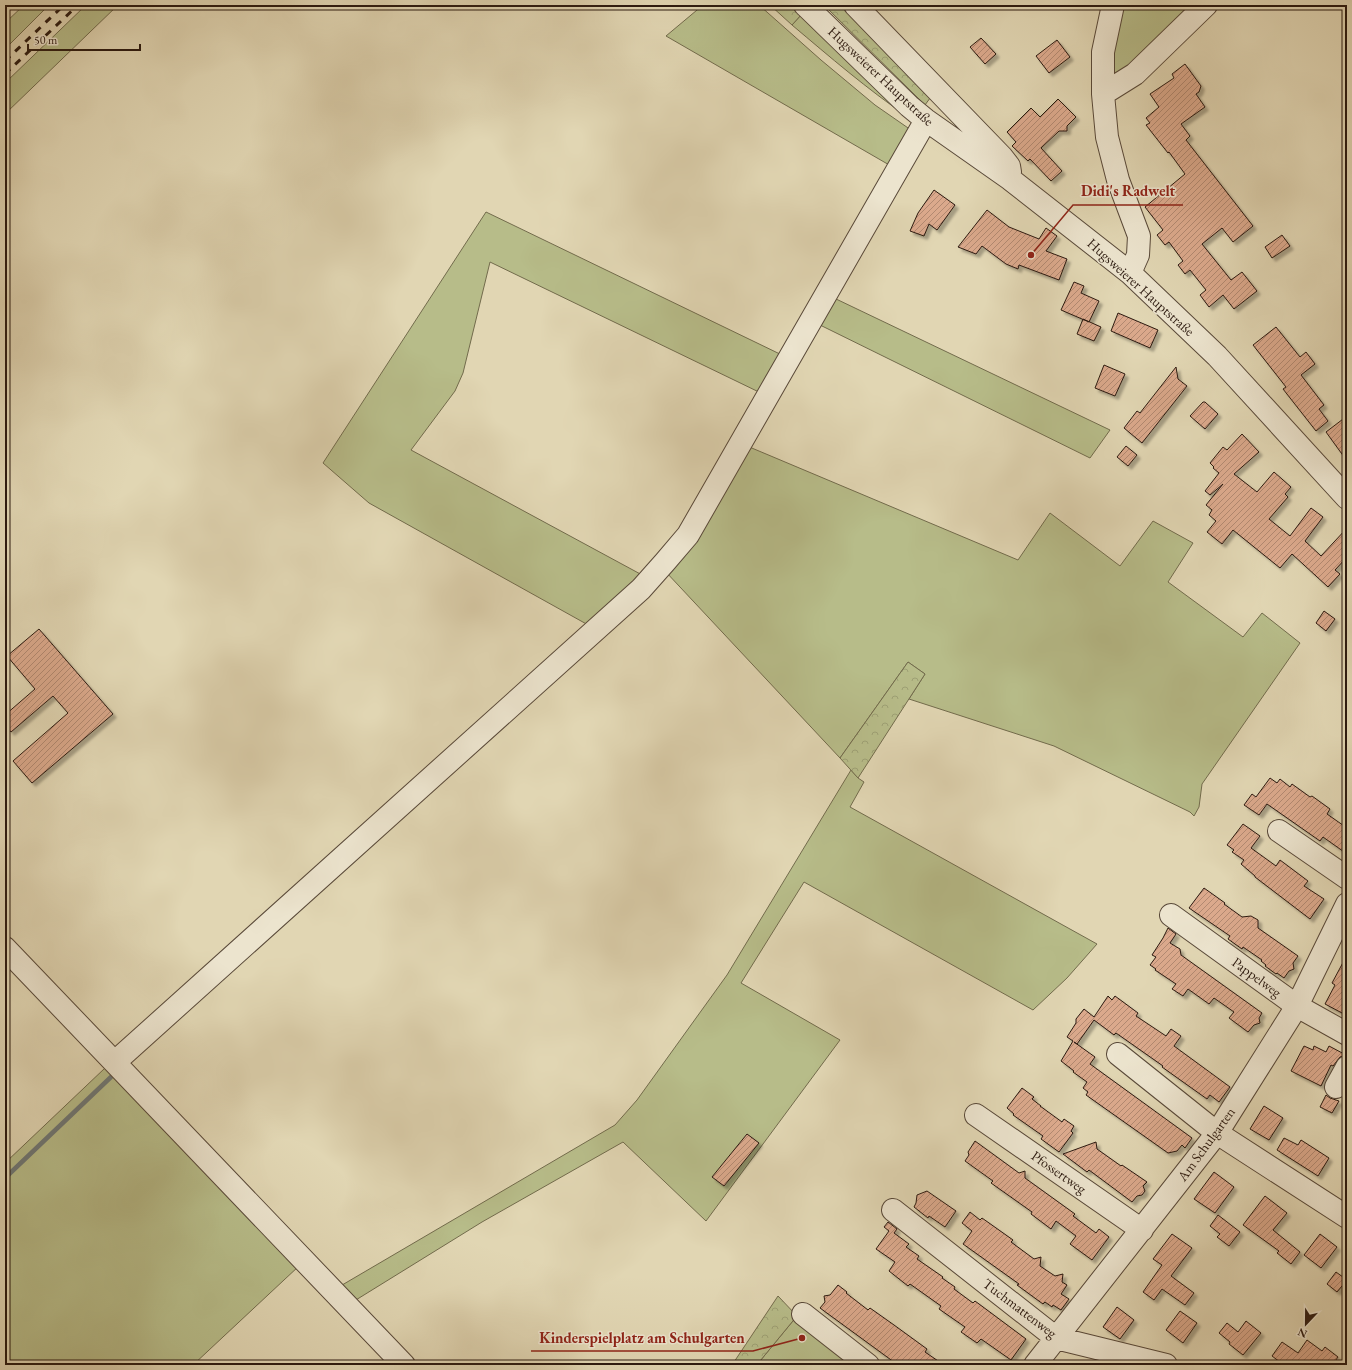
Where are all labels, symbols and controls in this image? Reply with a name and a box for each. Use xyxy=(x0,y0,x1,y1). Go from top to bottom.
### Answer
street label: Hugsweierer Hauptstraße xyxy=(824,22,938,130)
scale bar xyxy=(28,26,140,52)
text: 50 m xyxy=(34,32,58,48)
callout: Didi's Radwelt xyxy=(1073,178,1183,205)
text: Didi's Radwelt xyxy=(1081,181,1175,200)
street label: Hugsweierer Hauptstraße xyxy=(1084,234,1199,340)
street label: Pappelweg xyxy=(1229,953,1286,1001)
street label: Am Schulgarten xyxy=(1173,1103,1239,1185)
street label: Pfossertweg xyxy=(1028,1147,1091,1198)
street label: Tuchmattenweg xyxy=(979,1274,1061,1342)
north arrow xyxy=(1286,1304,1326,1344)
callout: Kinderspielplatz am Schulgarten xyxy=(531,1324,753,1351)
text: N xyxy=(1295,1325,1309,1341)
text: Kinderspielplatz am Schulgarten xyxy=(539,1328,745,1347)

